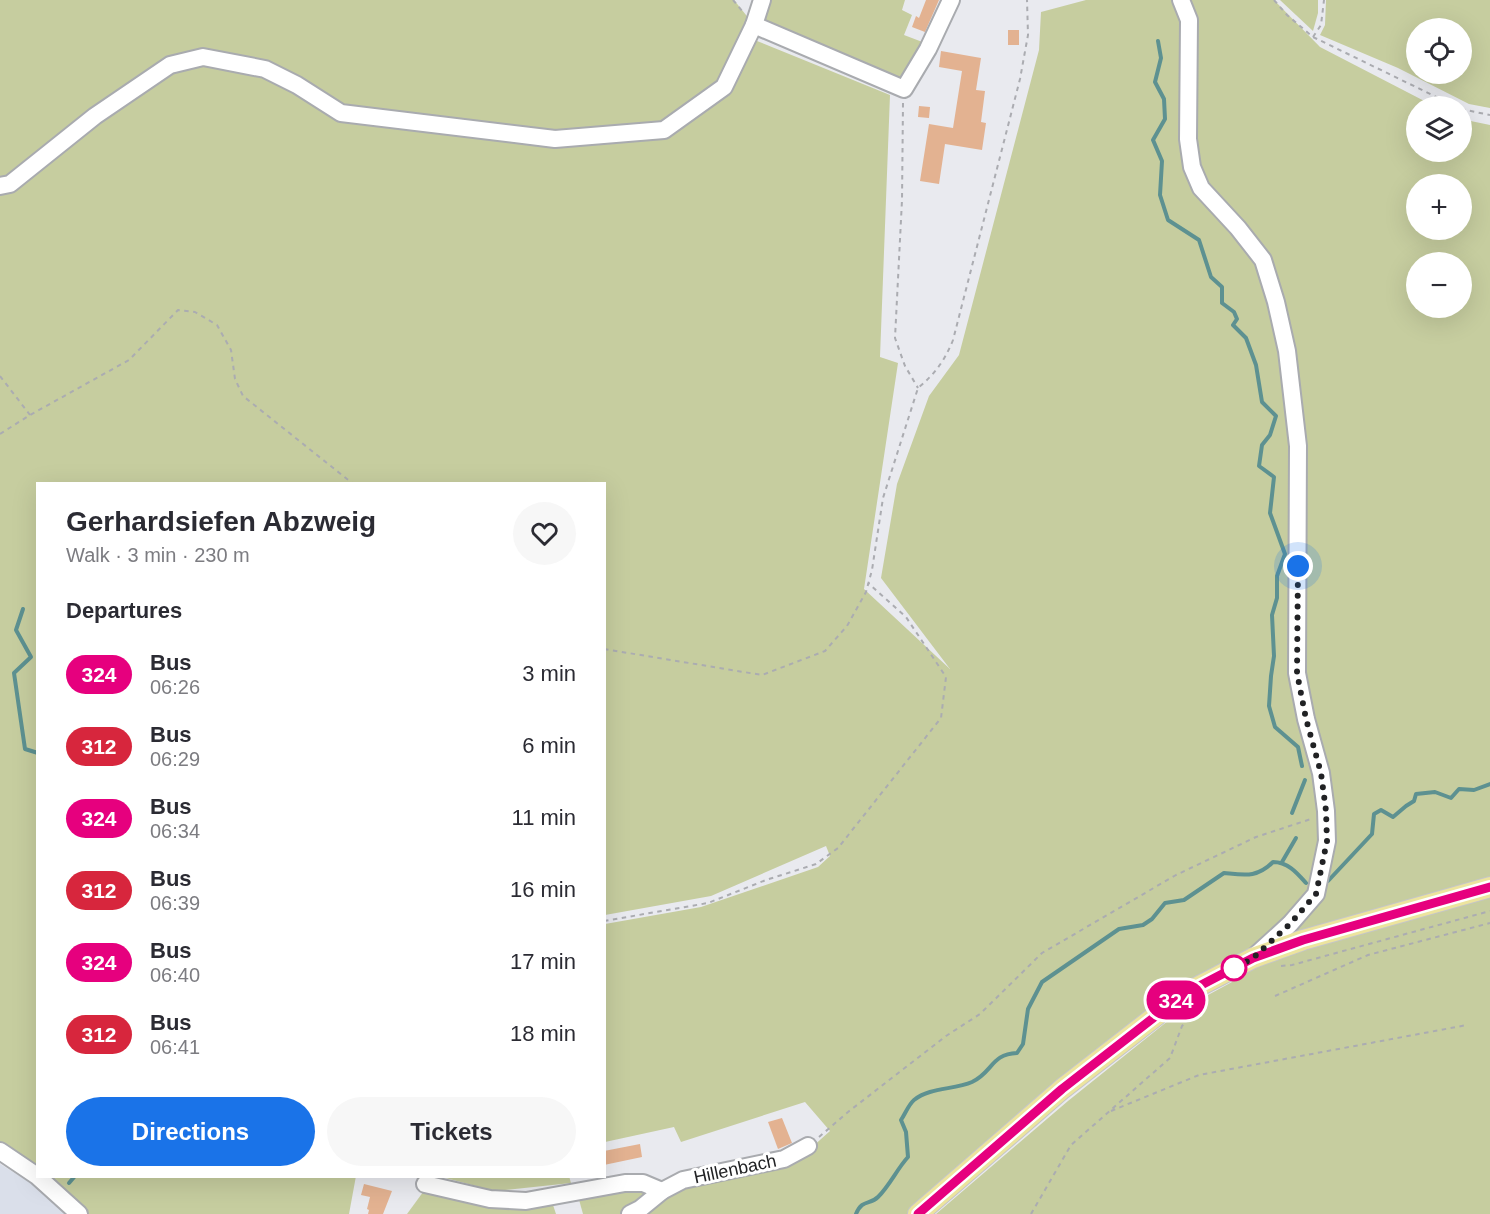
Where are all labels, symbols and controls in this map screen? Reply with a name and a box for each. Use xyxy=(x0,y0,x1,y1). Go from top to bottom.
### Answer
map controls xyxy=(1406,18,1472,318)
button: locate xyxy=(1406,18,1472,84)
button: layers xyxy=(1406,96,1472,162)
button: + xyxy=(1406,174,1472,240)
button: − xyxy=(1406,252,1472,318)
button: heart xyxy=(513,502,576,565)
text: Gerhardsiefen Abzweig xyxy=(66,506,376,537)
text: Walk · 3 min · 230 m xyxy=(66,544,250,566)
your location xyxy=(1283,551,1313,581)
text: Departures xyxy=(66,598,182,623)
text: Bus xyxy=(150,650,192,675)
text: 3 min xyxy=(522,661,576,686)
text: 324 xyxy=(81,663,117,686)
text: 06:26 xyxy=(150,676,200,698)
text: Bus xyxy=(150,722,192,747)
text: 6 min xyxy=(522,733,576,758)
text: 312 xyxy=(81,735,117,758)
text: 06:29 xyxy=(150,748,200,770)
text: Bus xyxy=(150,794,192,819)
text: 11 min xyxy=(512,805,576,830)
text: 324 xyxy=(81,807,117,830)
text: 06:34 xyxy=(150,820,200,842)
text: Bus xyxy=(150,866,192,891)
text: 16 min xyxy=(510,877,576,902)
text: 312 xyxy=(81,879,117,902)
text: 06:39 xyxy=(150,892,200,914)
text: Bus xyxy=(150,938,192,963)
text: 17 min xyxy=(510,949,576,974)
text: 324 xyxy=(81,951,117,974)
unlabelled marker xyxy=(1221,955,1247,981)
text: 06:40 xyxy=(150,964,200,986)
line badge: 324 xyxy=(1142,980,1210,1020)
text: 324 xyxy=(1158,989,1194,1012)
text: Bus xyxy=(150,1010,192,1035)
text: 18 min xyxy=(510,1021,576,1046)
text: 312 xyxy=(81,1023,117,1046)
text: 06:41 xyxy=(150,1036,200,1058)
button: Directions xyxy=(66,1097,315,1166)
button: Tickets xyxy=(327,1097,576,1166)
street label: Hillenbach xyxy=(692,1150,778,1188)

